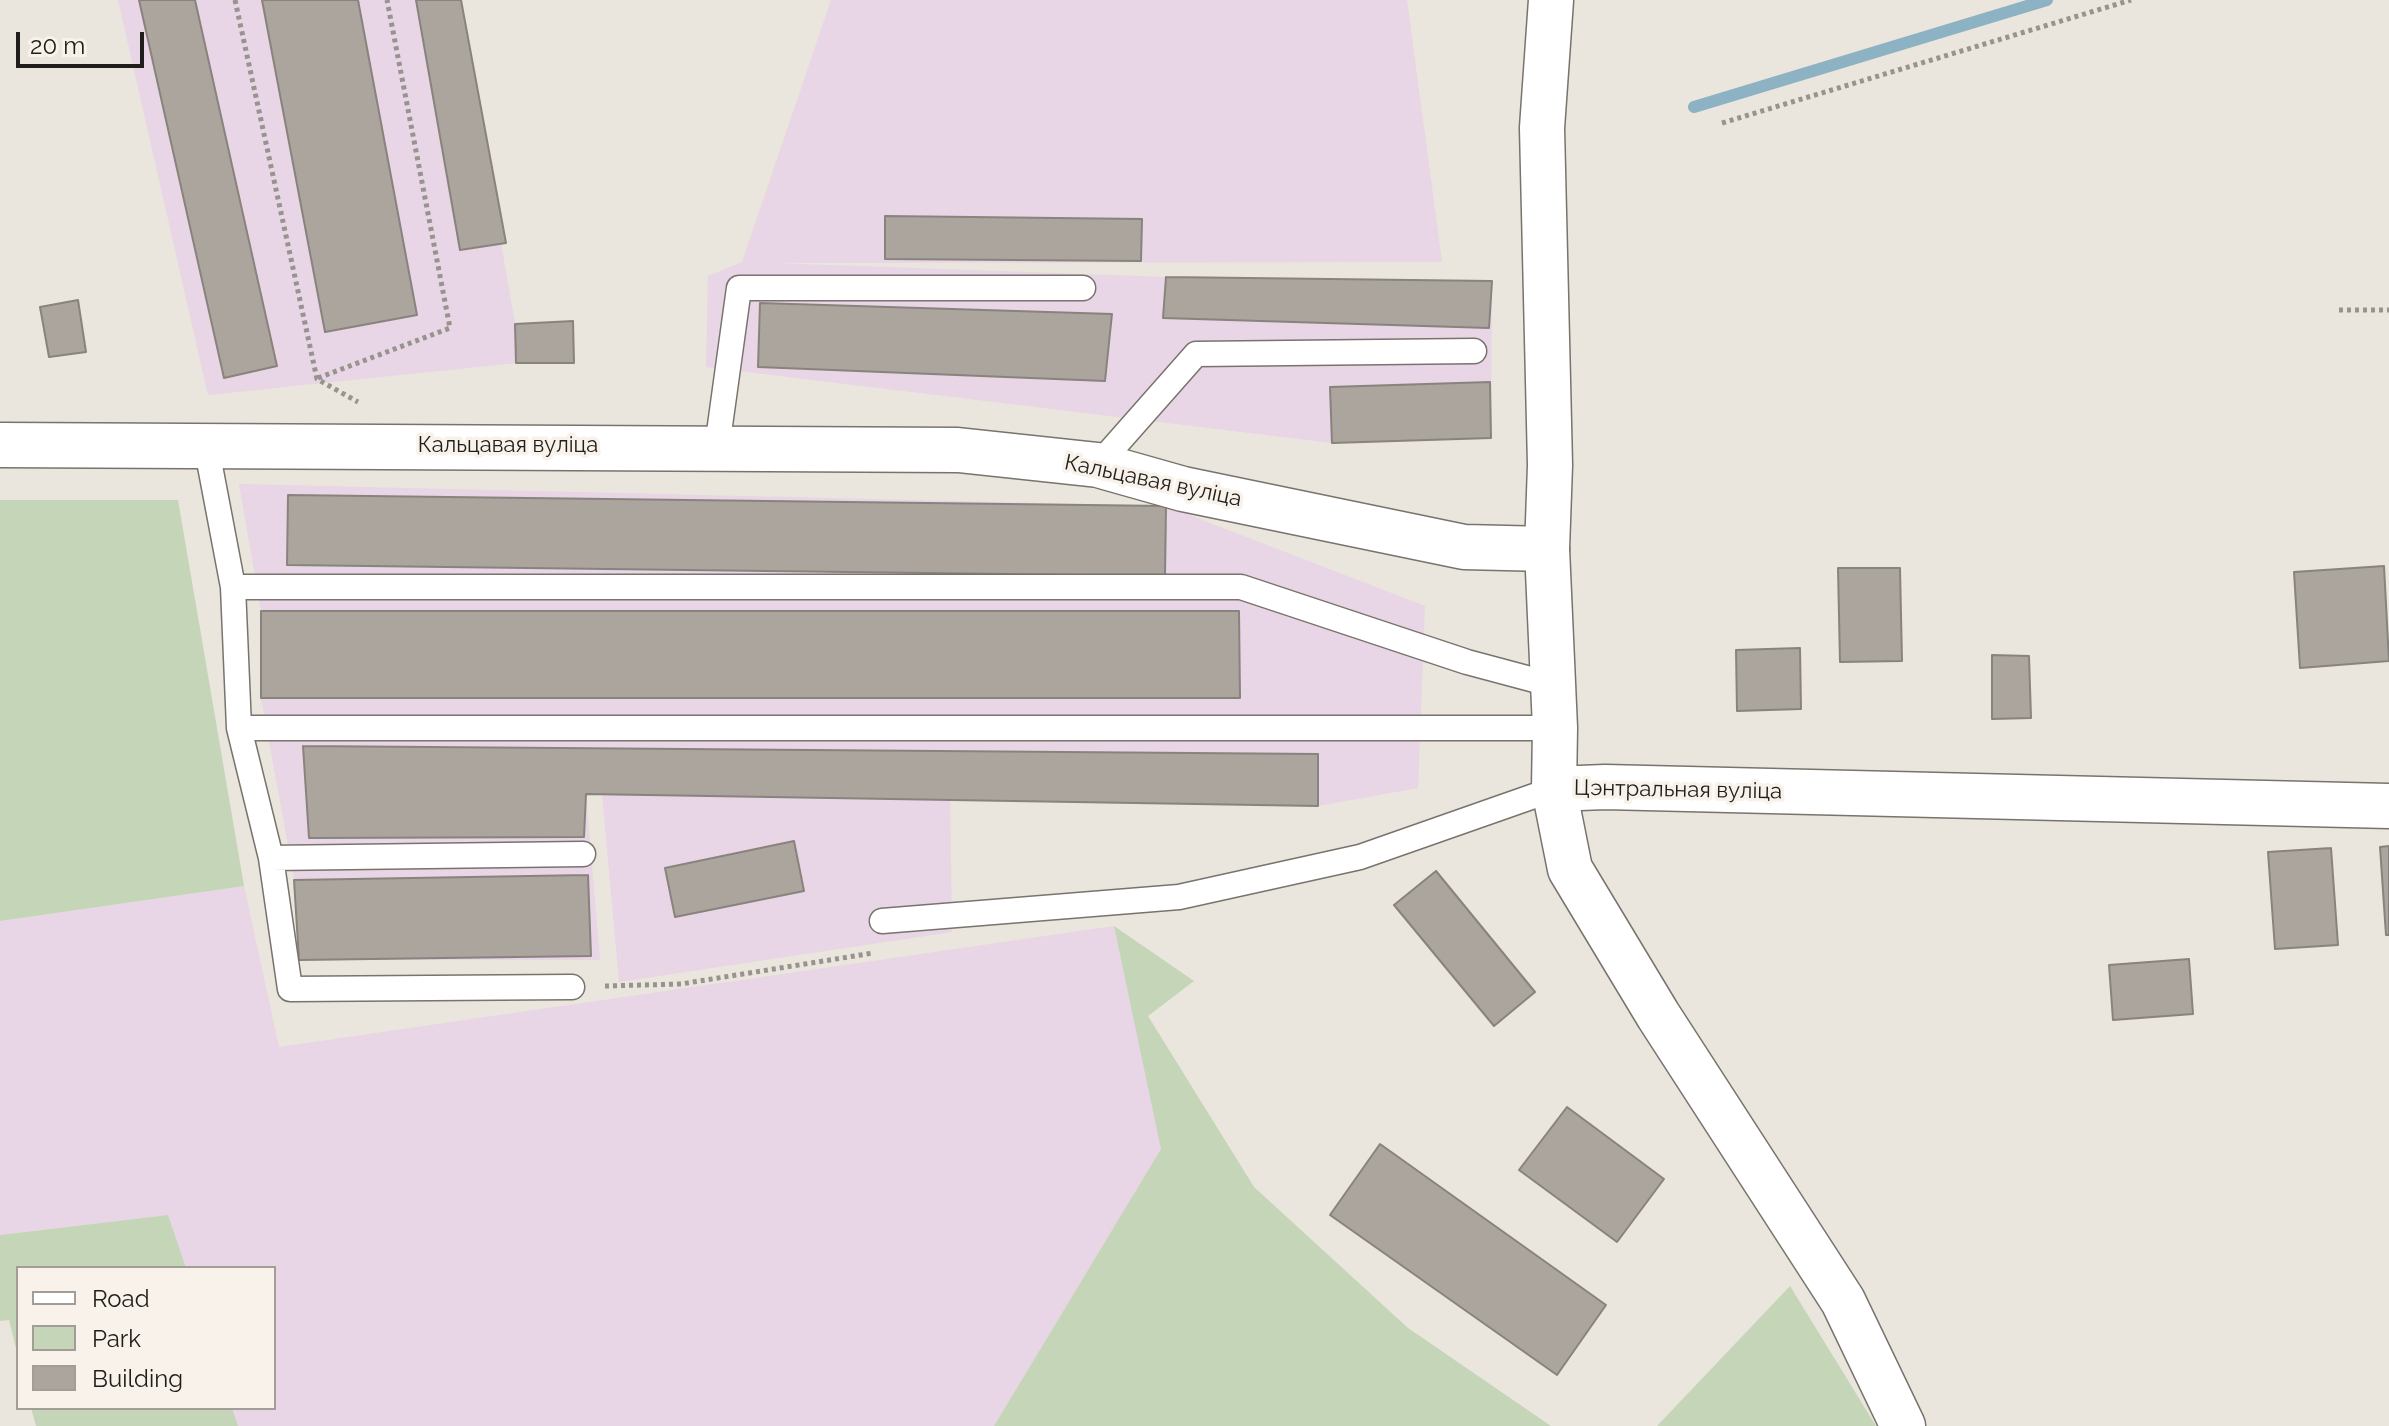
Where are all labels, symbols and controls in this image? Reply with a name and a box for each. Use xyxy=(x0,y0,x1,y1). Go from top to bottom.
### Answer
scale bar xyxy=(20,16,148,66)
text: 20 m xyxy=(30,31,85,60)
street label: Кальцавая вуліца xyxy=(418,432,598,458)
street label: Кальцавая вуліца xyxy=(1062,449,1244,513)
street label: Цэнтральная вуліца xyxy=(1574,775,1782,805)
legend xyxy=(16,1266,276,1410)
text: Road xyxy=(92,1284,150,1313)
text: Park xyxy=(92,1324,141,1353)
text: Building xyxy=(92,1364,183,1393)

